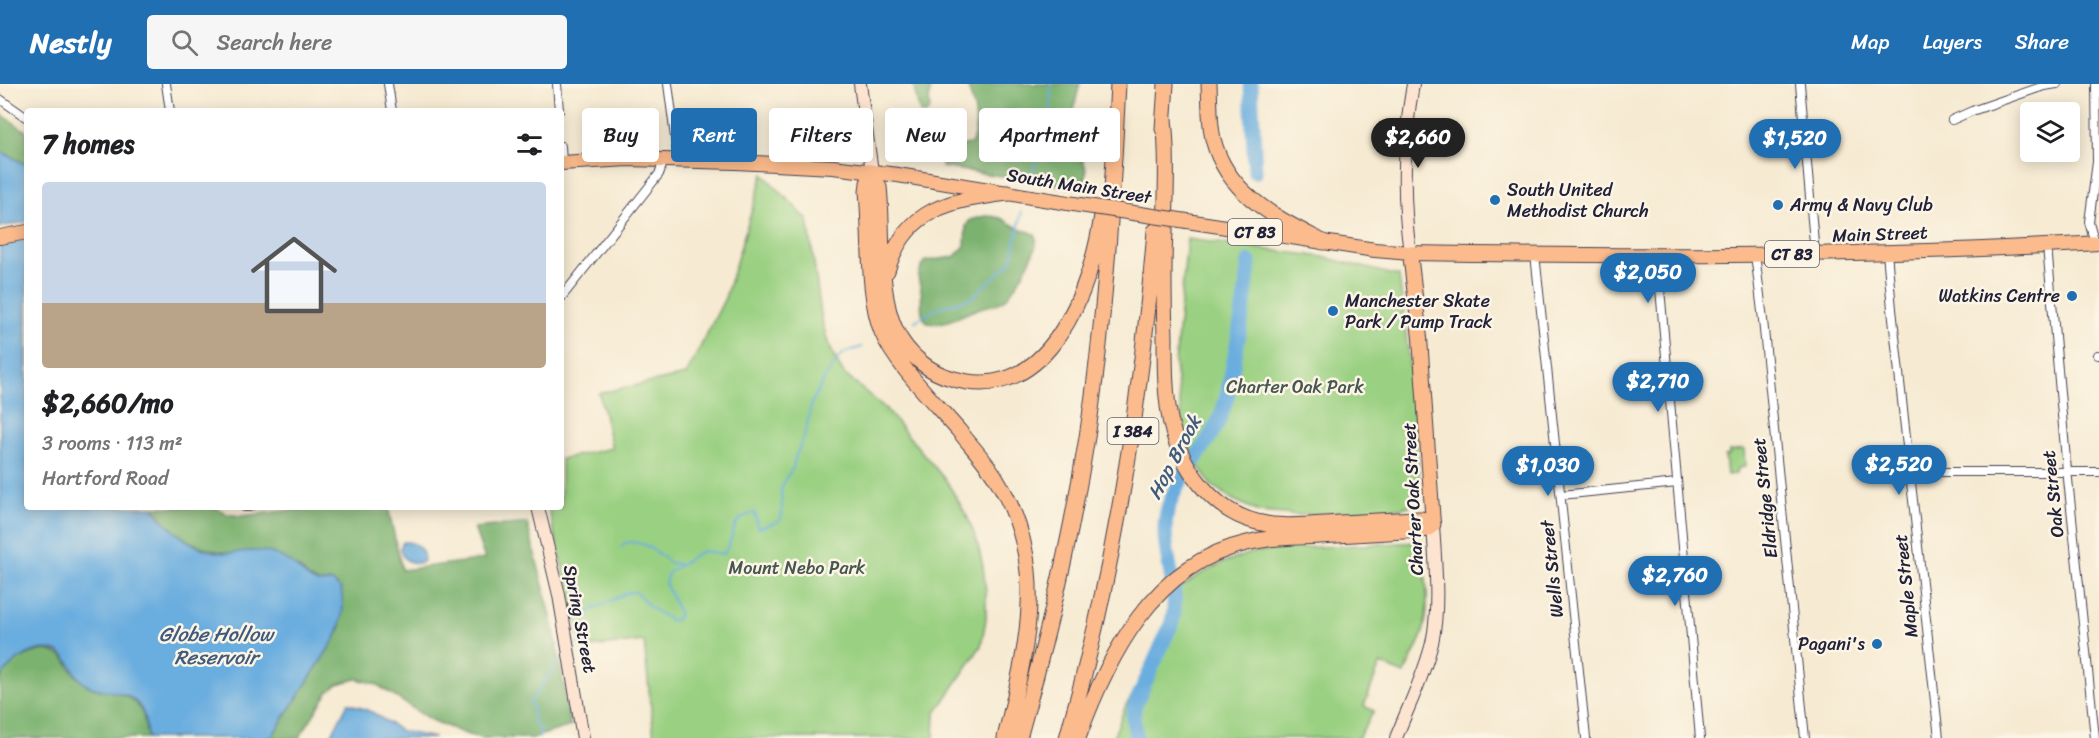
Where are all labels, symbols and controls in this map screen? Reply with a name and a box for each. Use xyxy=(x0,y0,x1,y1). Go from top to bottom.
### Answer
search box xyxy=(147,15,567,69)
text: Nestly xyxy=(30,18,111,67)
text: Search here xyxy=(216,23,332,62)
text: Map xyxy=(1851,23,1890,61)
text: Layers xyxy=(1923,23,1982,61)
text: Share xyxy=(2015,23,2069,61)
icon: search xyxy=(168,26,201,59)
map controls xyxy=(2020,102,2080,162)
button: layers xyxy=(2020,102,2080,162)
chip: Buy xyxy=(582,108,659,162)
chip: Rent xyxy=(671,108,757,162)
chip: Filters xyxy=(769,108,873,162)
chip: New xyxy=(885,108,967,162)
chip: Apartment xyxy=(979,108,1120,162)
pin: $2,660 xyxy=(1369,118,1467,169)
pin: $1,520 xyxy=(1746,119,1844,170)
text: $2,660 xyxy=(1385,120,1451,155)
text: 7 homes xyxy=(42,121,134,167)
text: $1,520 xyxy=(1763,121,1827,156)
icon: filters xyxy=(513,128,546,161)
street label: South Main Street xyxy=(1004,159,1154,213)
place label: South United Methodist Church xyxy=(1507,174,1649,227)
place label: Army & Navy Club xyxy=(1789,189,1933,221)
marker: South United Methodist Church xyxy=(1488,193,1502,207)
marker: Army & Navy Club xyxy=(1771,198,1785,212)
street label: Main Street xyxy=(1832,216,1928,252)
road number: CT 83 xyxy=(1228,219,1282,245)
icon: home xyxy=(240,221,348,329)
road number: CT 83 xyxy=(1765,241,1819,267)
pin: $2,050 xyxy=(1599,253,1697,304)
text: $2,050 xyxy=(1614,255,1682,290)
place label: Watkins Centre xyxy=(1938,280,2060,312)
place label: Manchester Skate Park / Pump Track xyxy=(1345,285,1493,338)
marker: Watkins Centre xyxy=(2065,289,2079,303)
marker: Manchester Skate Park / Pump Track xyxy=(1326,304,1340,318)
pin: $2,710 xyxy=(1609,362,1707,413)
text: $2,710 xyxy=(1626,364,1690,399)
park label: Charter Oak Park xyxy=(1226,371,1364,403)
text: $2,660/mo xyxy=(42,380,174,426)
water label: Hop Brook xyxy=(1137,407,1212,506)
road number: I 384 xyxy=(1108,418,1158,444)
street label: Charter Oak Street xyxy=(1393,422,1433,576)
text: 3 rooms · 113 m² xyxy=(42,426,183,461)
street label: Eldridge Street xyxy=(1743,436,1787,560)
pin: $2,520 xyxy=(1850,445,1948,496)
pin: $1,030 xyxy=(1499,446,1597,497)
text: $2,520 xyxy=(1866,447,1932,482)
text: $1,030 xyxy=(1516,448,1580,483)
street label: Oak Street xyxy=(2033,449,2073,539)
text: Hartford Road xyxy=(42,461,169,496)
street label: Wells Street xyxy=(1531,518,1573,619)
street label: Maple Street xyxy=(1885,532,1927,639)
park label: Mount Nebo Park xyxy=(729,552,866,584)
pin: $2,760 xyxy=(1626,556,1724,607)
text: $2,760 xyxy=(1642,558,1708,593)
street label: Spring Street xyxy=(554,562,606,676)
water label: Globe Hollow Reservoir xyxy=(159,617,275,675)
place label: Pagani's xyxy=(1798,628,1866,660)
marker: Pagani's xyxy=(1870,637,1884,651)

